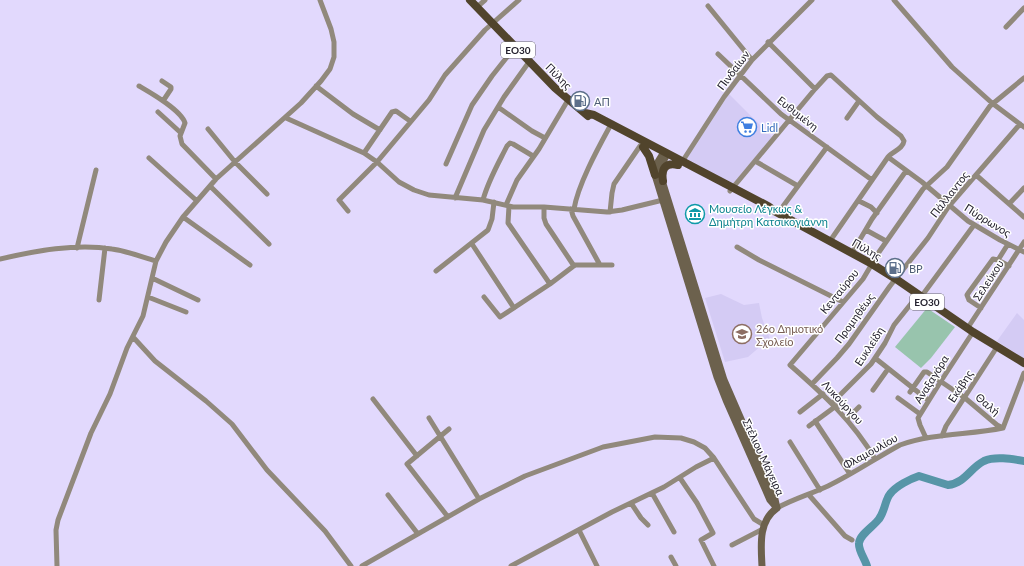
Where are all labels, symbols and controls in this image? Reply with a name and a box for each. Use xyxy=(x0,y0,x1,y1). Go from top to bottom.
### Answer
road number: ΕΟ30 xyxy=(501,42,535,58)
street label: Πινδαίων xyxy=(714,47,752,92)
street label: Πύλης xyxy=(543,60,575,92)
fuel station icon: ΑΠ xyxy=(569,90,591,112)
street label: Ευθυμένη xyxy=(775,93,821,133)
place label: ΑΠ xyxy=(594,95,610,108)
supermarket icon: Lidl xyxy=(736,116,758,138)
place label: Lidl xyxy=(761,121,778,134)
street label: Πάλλαντος xyxy=(927,168,971,220)
street label: Πύρρωνος xyxy=(963,201,1013,239)
place label: Μουσείο Λέγκως & Δημήτρη Κατσικογιάννη xyxy=(709,202,828,228)
museum icon: Μουσείο Λέγκως & Δημήτρη Κατσικογιάννη xyxy=(684,203,706,225)
street label: Πύλης xyxy=(850,236,884,262)
fuel station icon: BP xyxy=(884,257,906,279)
street label: Σελεύκου xyxy=(970,257,1006,303)
place label: BP xyxy=(909,262,923,275)
street label: Κενταύρου xyxy=(817,266,861,316)
street label: Προμηθέως xyxy=(831,290,877,346)
road number: ΕΟ30 xyxy=(910,294,944,310)
place label: 26ο Δημοτικό Σχολείο xyxy=(756,322,823,348)
school or university icon: 26ο Δημοτικό Σχολείο xyxy=(731,323,753,345)
street label: Ευκλείδη xyxy=(852,324,886,368)
street label: Αναξαγόρα xyxy=(911,352,951,406)
street label: Εκάβης xyxy=(945,368,975,404)
street label: Λυκούργου xyxy=(819,377,867,427)
street label: Θαλή xyxy=(973,390,1003,418)
street label: Στέλιου Μάγειρα xyxy=(741,417,788,498)
street label: Φλαμουλίου xyxy=(840,431,900,471)

